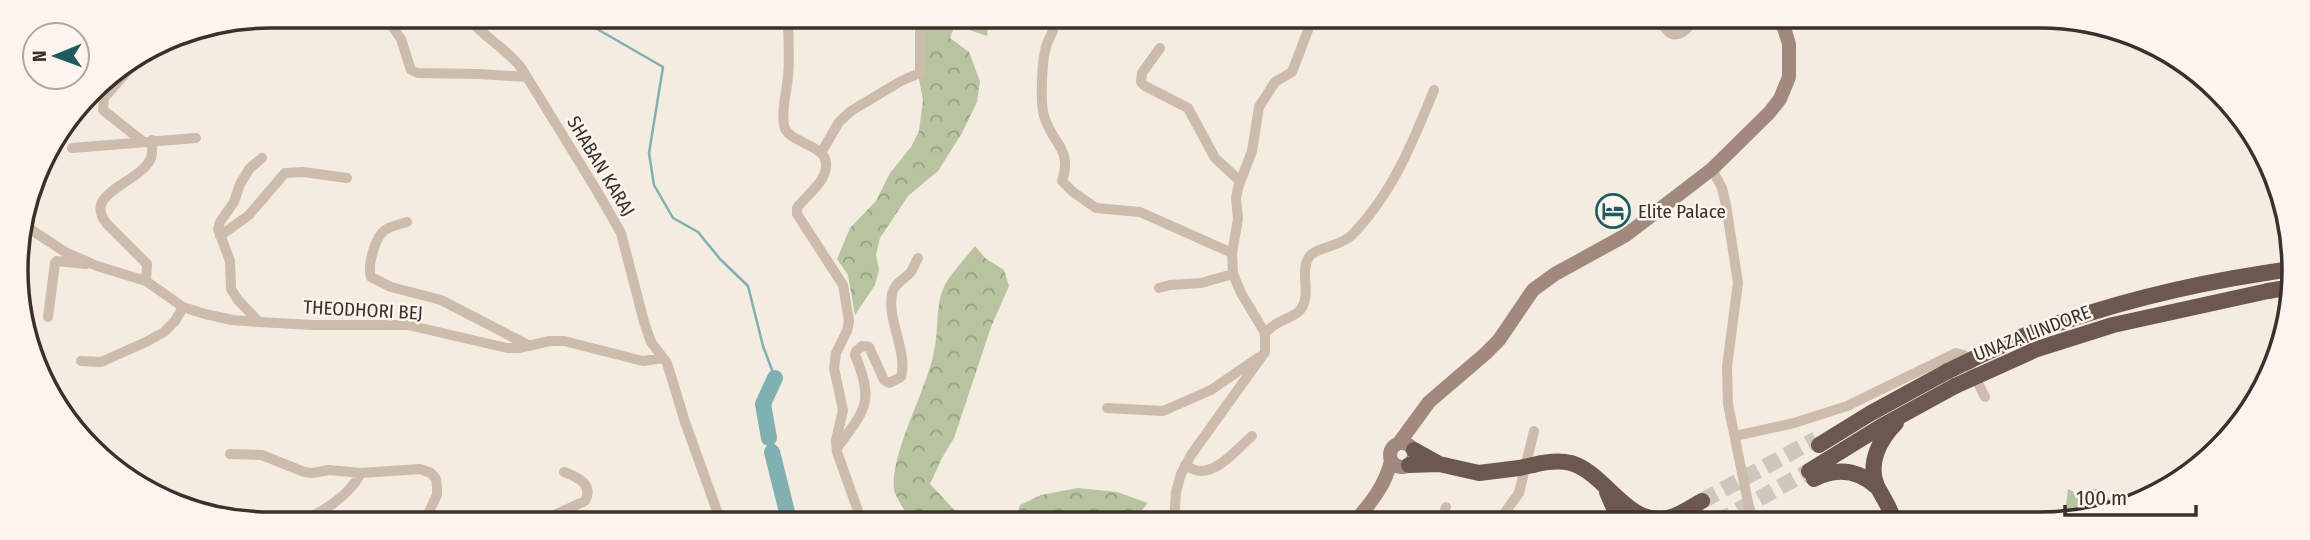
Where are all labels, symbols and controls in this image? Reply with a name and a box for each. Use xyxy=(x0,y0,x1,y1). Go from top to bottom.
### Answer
north arrow xyxy=(21,21,91,91)
text: N xyxy=(28,50,51,62)
street label: SHABAN KARAJ xyxy=(562,112,640,220)
hotel icon: Elite Palace xyxy=(1594,192,1632,230)
place label: Elite Palace xyxy=(1638,200,1726,223)
street label: THEODHORI BEJ xyxy=(303,295,423,325)
street label: UNAZA LINDORE xyxy=(1970,300,2094,366)
scale bar xyxy=(2065,474,2196,518)
text: 100 m xyxy=(2076,485,2127,511)

